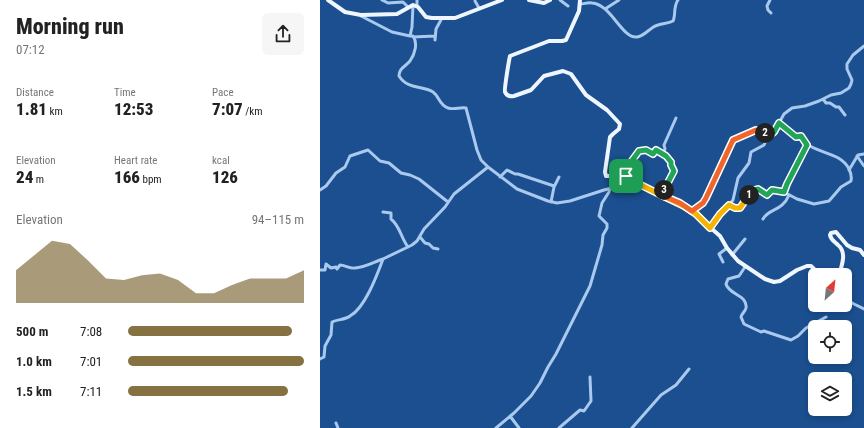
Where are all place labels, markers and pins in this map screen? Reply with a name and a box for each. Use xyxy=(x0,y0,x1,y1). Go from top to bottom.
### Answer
pin: 2 xyxy=(755,123,775,143)
pin xyxy=(609,159,643,193)
pin: 3 xyxy=(654,180,674,200)
pin: 1 xyxy=(739,185,759,205)

